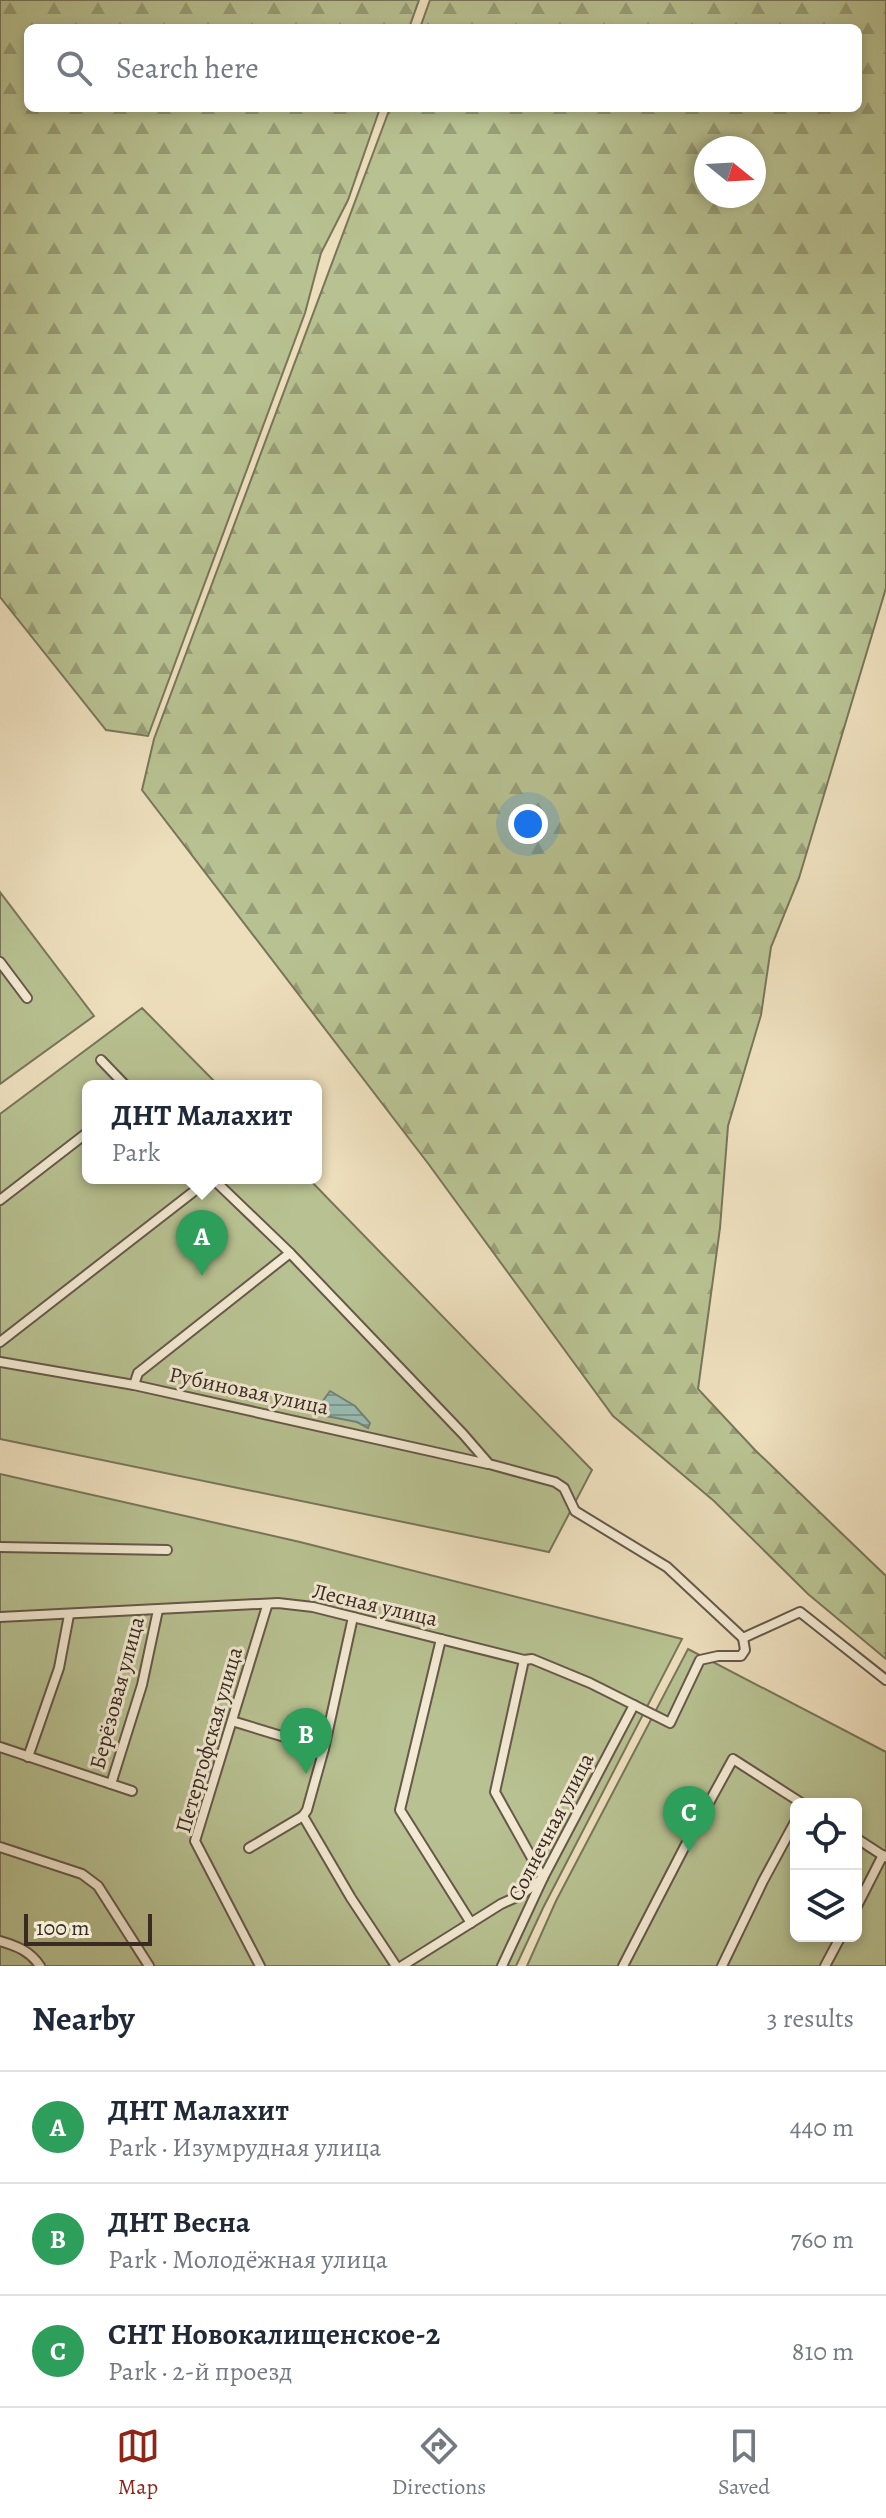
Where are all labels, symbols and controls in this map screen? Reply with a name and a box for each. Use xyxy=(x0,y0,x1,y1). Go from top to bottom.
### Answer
search box xyxy=(24,24,862,112)
icon: search xyxy=(52,46,96,90)
text: Search here xyxy=(116,48,259,88)
north arrow xyxy=(694,136,766,208)
your location xyxy=(508,804,548,844)
popup xyxy=(82,1080,322,1184)
text: ДНТ Малахит xyxy=(112,1095,292,1135)
text: Park xyxy=(112,1135,160,1170)
pin: A xyxy=(176,1210,228,1276)
street label: Рубиновая улица xyxy=(166,1359,332,1423)
street label: Лесная улица xyxy=(309,1576,441,1634)
street label: Берёзовая улица xyxy=(82,1612,152,1773)
street label: Петергофская улица xyxy=(168,1643,250,1836)
pin: B xyxy=(280,1708,332,1774)
street label: Солнечная улица xyxy=(501,1747,602,1906)
pin: C xyxy=(663,1786,715,1852)
map controls xyxy=(790,1798,862,1942)
button: locate xyxy=(790,1798,862,1870)
button: layers xyxy=(790,1870,862,1942)
scale bar xyxy=(24,1910,152,1946)
text: 100 m xyxy=(36,1913,90,1943)
text: Nearby xyxy=(32,1995,135,2042)
text: 3 results xyxy=(767,2001,854,2036)
text: ДНТ Малахит xyxy=(108,2090,289,2130)
text: A xyxy=(50,2110,66,2145)
text: 440 m xyxy=(790,2110,854,2145)
text: Park · Изумрудная улица xyxy=(108,2130,381,2165)
text: ДНТ Весна xyxy=(108,2202,250,2242)
text: B xyxy=(50,2222,66,2257)
text: 760 m xyxy=(790,2222,854,2257)
text: Park · Молодёжная улица xyxy=(108,2242,388,2277)
text: СНТ Новокалищенское-2 xyxy=(108,2314,440,2354)
text: C xyxy=(50,2334,66,2369)
text: 810 m xyxy=(792,2334,854,2369)
text: Park · 2-й проезд xyxy=(108,2354,292,2389)
tab: Map xyxy=(116,2424,160,2502)
tab: Directions xyxy=(392,2424,486,2502)
tab: Saved xyxy=(718,2424,770,2502)

